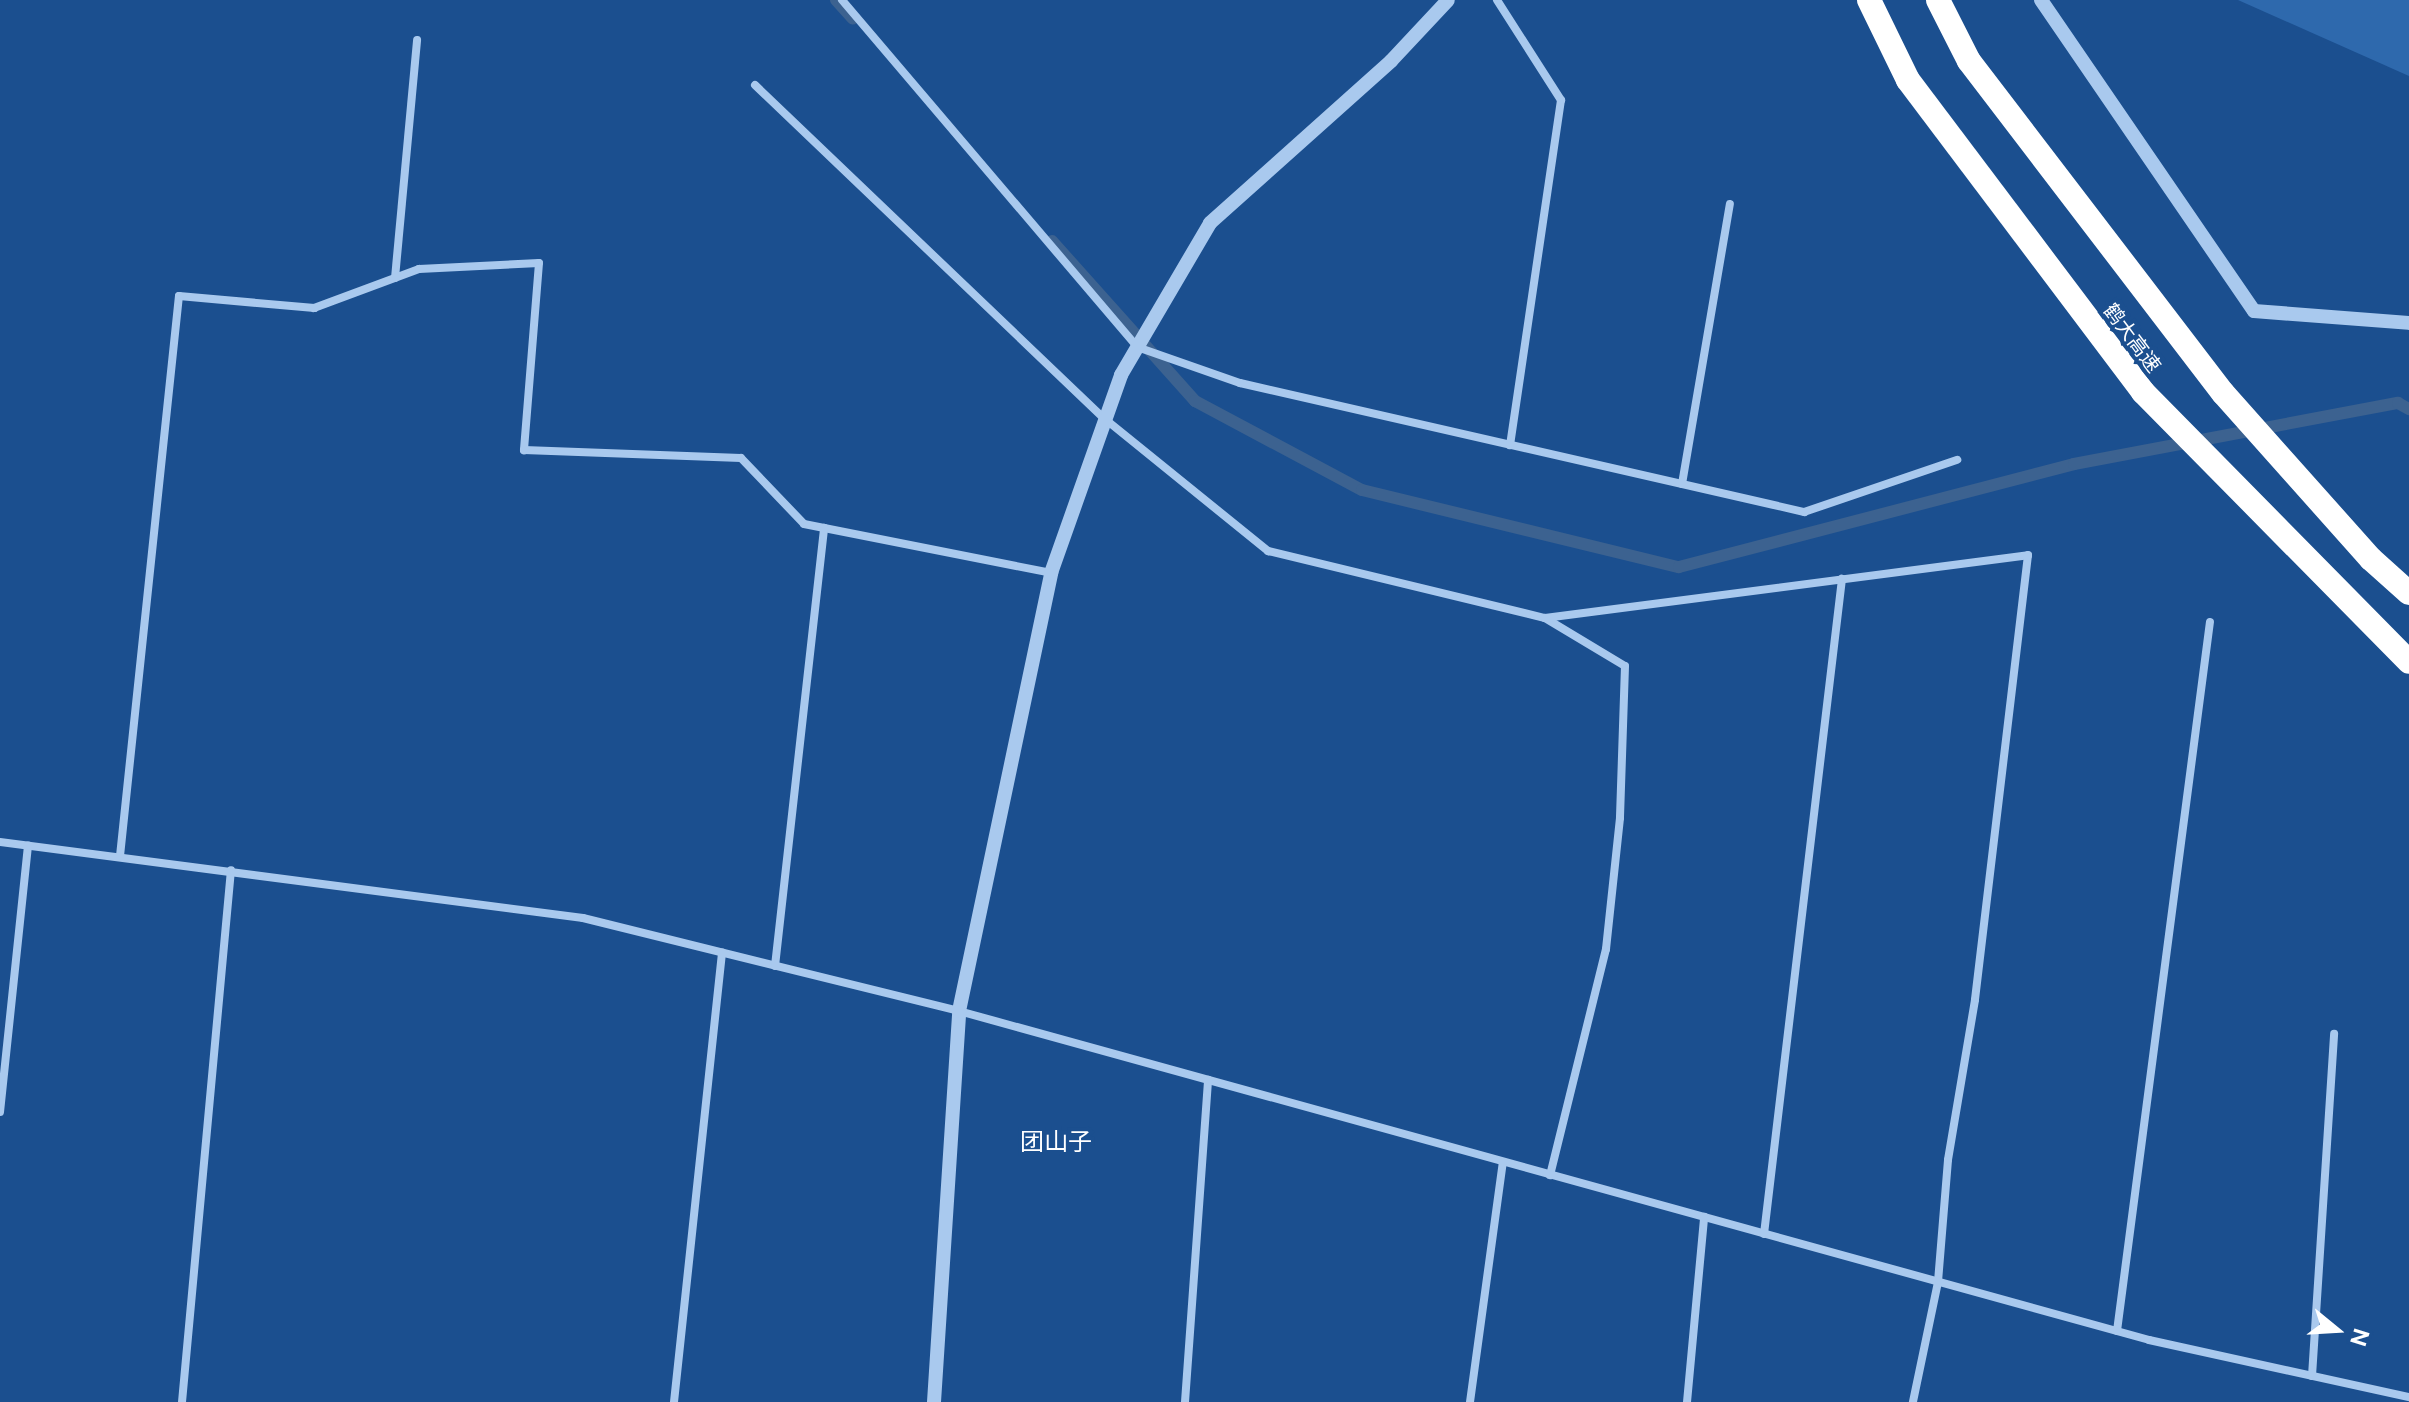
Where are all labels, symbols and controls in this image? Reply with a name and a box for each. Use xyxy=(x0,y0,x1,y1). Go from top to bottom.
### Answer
street label: 鹤大高速 xyxy=(2098,299,2166,377)
district label: 团山子 xyxy=(1020,1128,1092,1156)
north arrow xyxy=(2297,1290,2377,1370)
text: N xyxy=(2345,1325,2375,1350)

